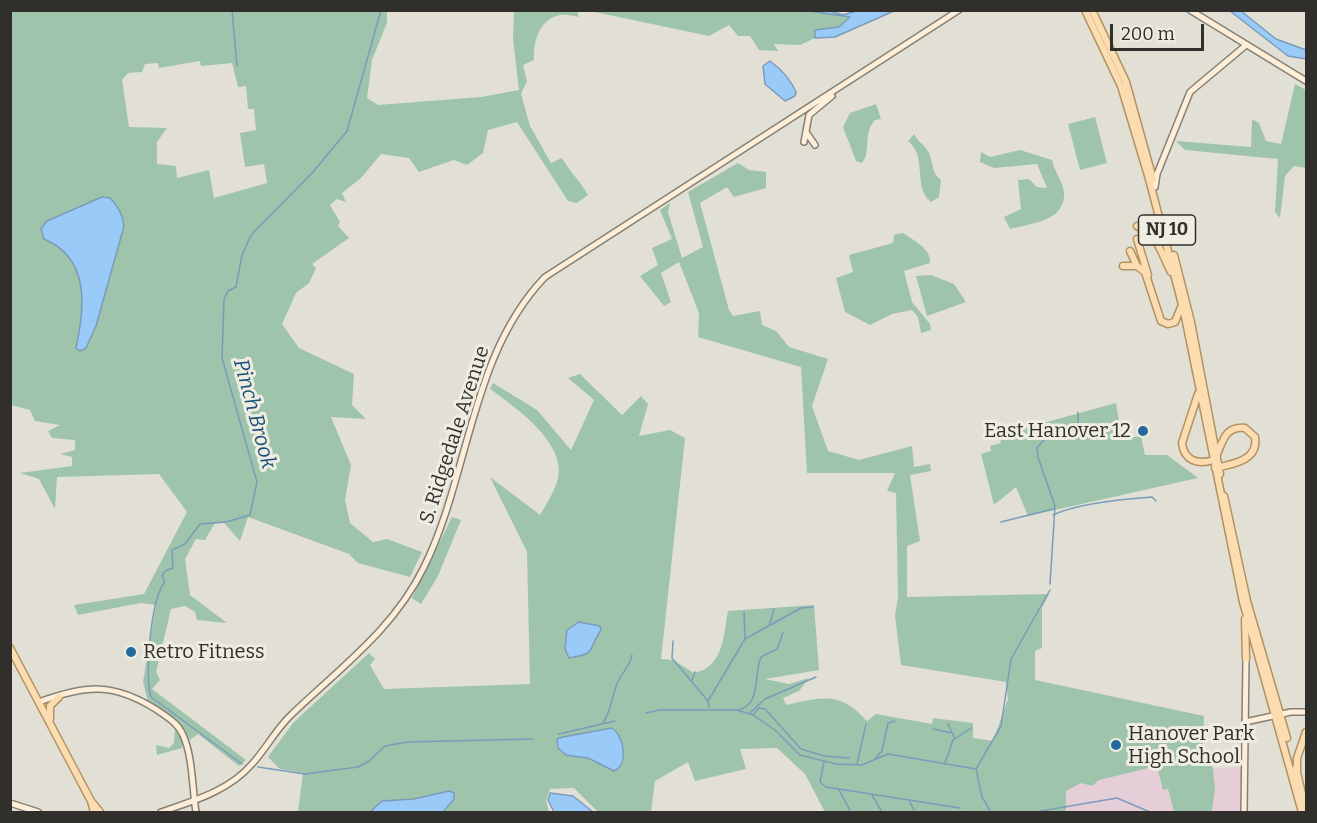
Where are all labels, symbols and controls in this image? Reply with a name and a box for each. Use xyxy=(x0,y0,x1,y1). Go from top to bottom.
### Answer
scale bar xyxy=(1113,12,1208,50)
text: 200 m xyxy=(1121,23,1175,45)
road number: NJ 10 xyxy=(1138,215,1196,245)
street label: S. Ridgedale Avenue xyxy=(415,343,495,527)
water label: Pinch Brook xyxy=(227,356,281,472)
place label: East Hanover 12 xyxy=(984,419,1131,443)
marker: East Hanover 12 xyxy=(1136,424,1150,438)
place label: Retro Fitness xyxy=(143,640,265,664)
marker: Retro Fitness xyxy=(124,645,138,659)
place label: Hanover Park High School xyxy=(1128,722,1254,769)
marker: Hanover Park High School xyxy=(1109,738,1123,752)

